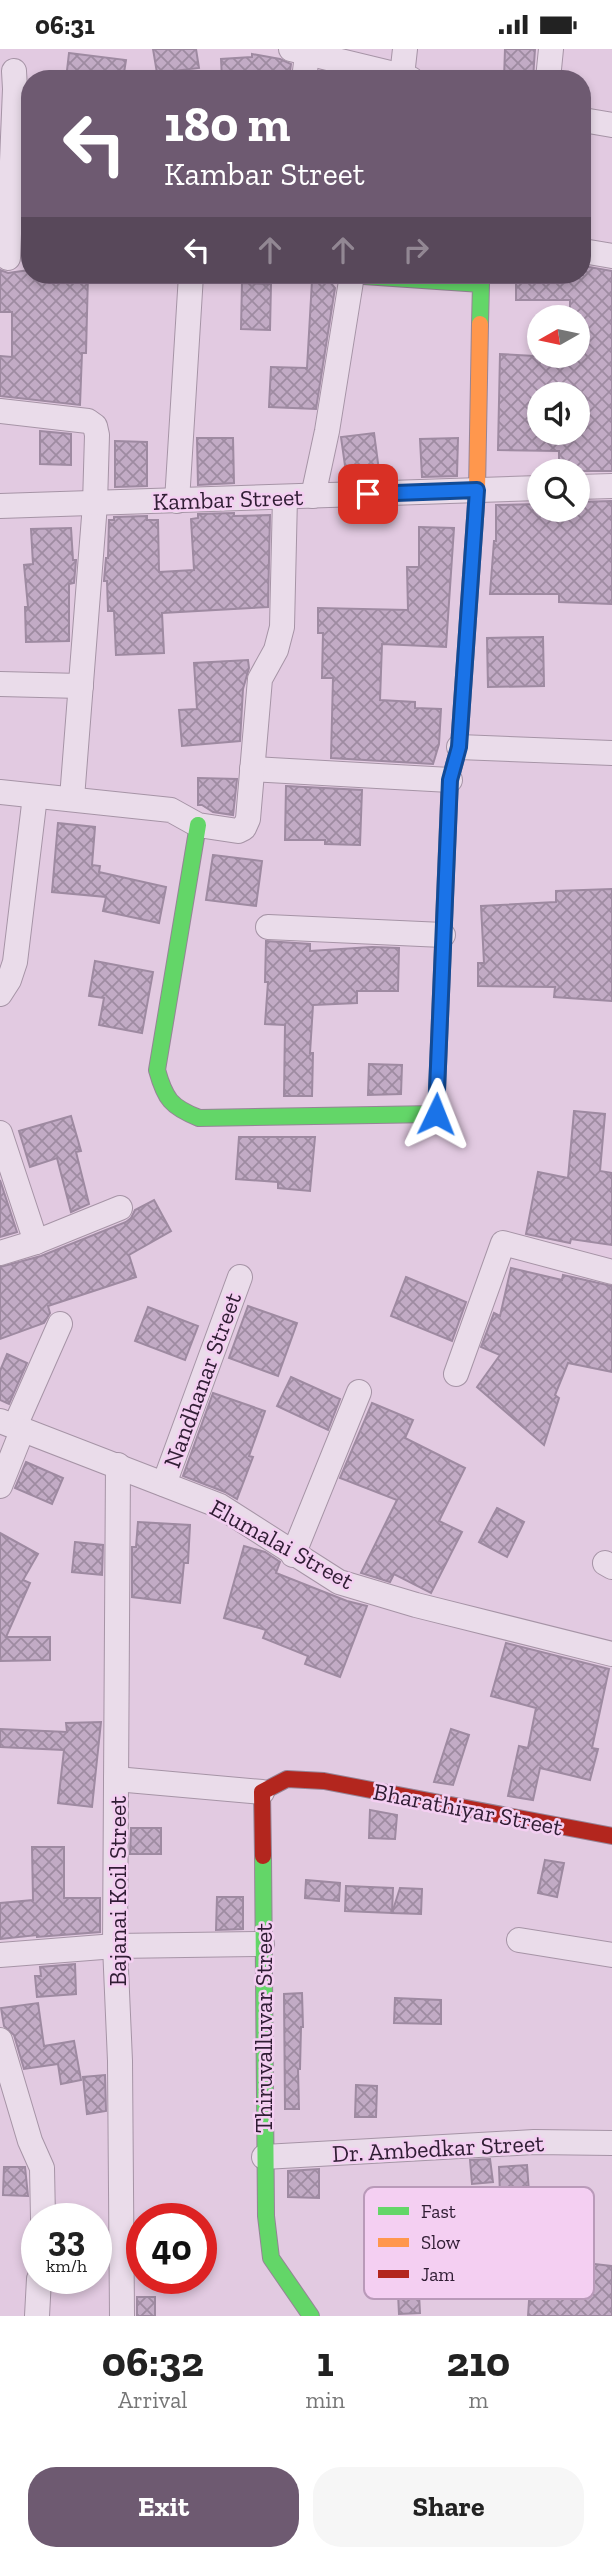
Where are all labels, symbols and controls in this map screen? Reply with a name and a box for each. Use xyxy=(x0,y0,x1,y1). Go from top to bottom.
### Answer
text: 06:31 xyxy=(35,9,95,41)
text: 180 m xyxy=(164,95,291,154)
icon: left xyxy=(49,98,140,189)
text: Kambar Street xyxy=(164,155,365,193)
icon: left xyxy=(178,231,216,269)
icon: ahead xyxy=(251,231,289,269)
icon: ahead xyxy=(324,231,362,269)
icon: right xyxy=(397,231,435,269)
north arrow xyxy=(527,305,590,367)
map controls xyxy=(527,305,590,522)
button: sound xyxy=(527,382,590,445)
button: search xyxy=(527,459,590,522)
pin xyxy=(338,464,398,524)
icon: arrive xyxy=(349,475,387,513)
street label: Kambar Street xyxy=(152,482,304,516)
position arrow xyxy=(399,1077,473,1151)
street label: Nandhanar Street xyxy=(157,1288,247,1472)
street label: Elumalai Street xyxy=(205,1493,359,1595)
street label: Bharathiyar Street xyxy=(371,1776,565,1842)
street label: Bajanai Koil Street xyxy=(103,1796,132,1986)
street label: Thiruvalluvar Street xyxy=(249,1923,278,2133)
street label: Dr. Ambedkar Street xyxy=(331,2128,545,2168)
legend xyxy=(364,2187,594,2299)
text: Fast xyxy=(421,2200,456,2223)
speed limit sign: 40 xyxy=(126,2203,217,2294)
text: 33 xyxy=(48,2218,85,2260)
text: Slow xyxy=(421,2231,461,2254)
text: km/h xyxy=(46,2255,87,2277)
text: Jam xyxy=(421,2263,455,2286)
text: 06:32 xyxy=(102,2336,204,2387)
text: 1 xyxy=(317,2336,334,2387)
text: 210 xyxy=(447,2336,510,2387)
text: Arrival xyxy=(118,2386,187,2414)
text: min xyxy=(305,2386,345,2414)
text: m xyxy=(469,2386,488,2414)
button: Exit xyxy=(28,2467,299,2547)
button: Share xyxy=(313,2467,584,2547)

